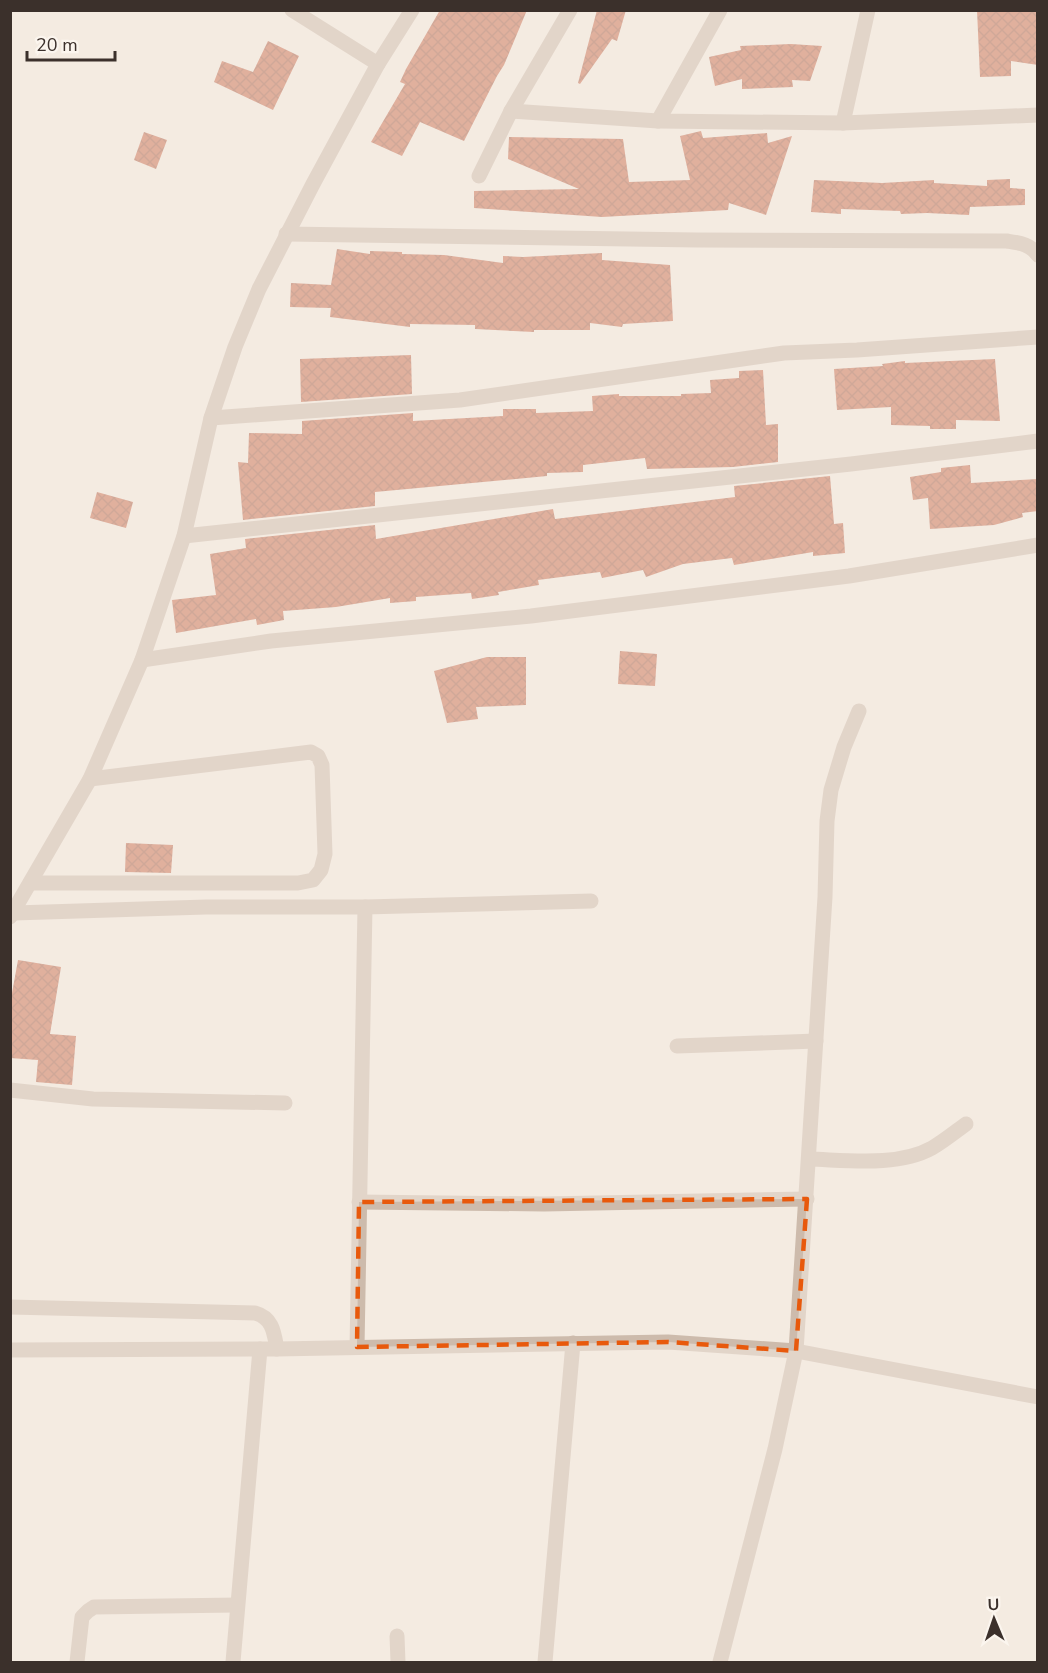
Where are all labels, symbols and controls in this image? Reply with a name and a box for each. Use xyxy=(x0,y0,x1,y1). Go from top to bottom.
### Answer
scale bar xyxy=(27,24,116,62)
text: 20 m xyxy=(36,33,78,57)
north arrow xyxy=(964,1589,1024,1649)
text: U xyxy=(987,1594,1000,1616)

